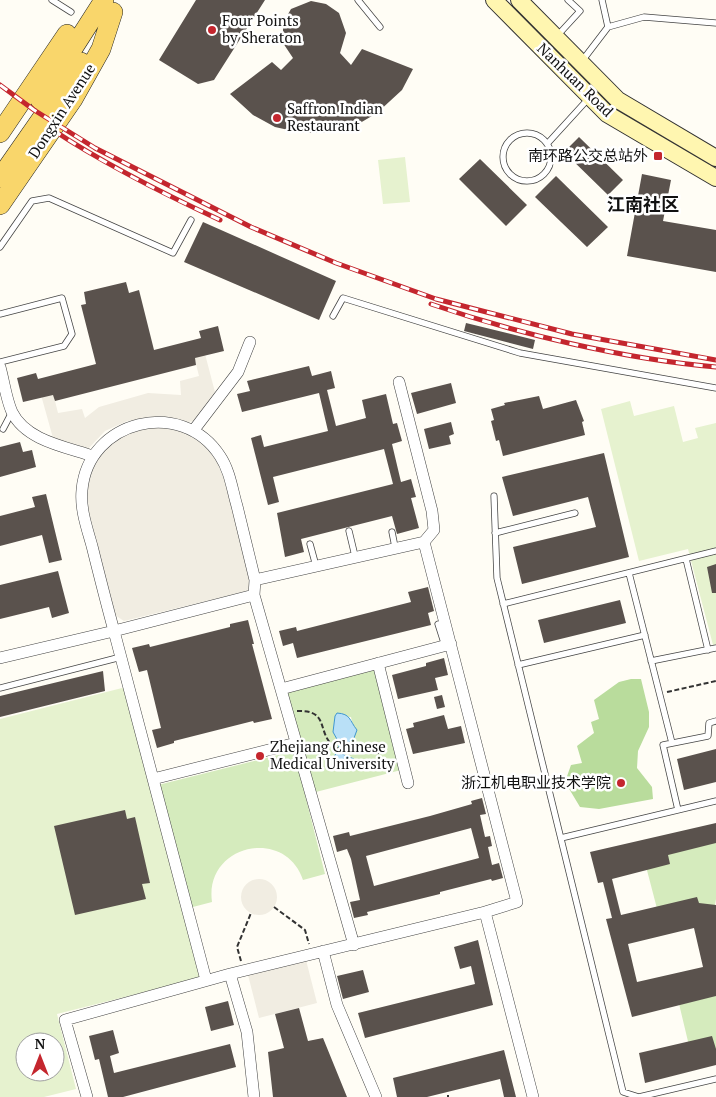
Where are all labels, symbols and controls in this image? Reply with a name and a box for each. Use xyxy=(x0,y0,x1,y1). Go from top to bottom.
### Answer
place label: Four Points by Sheraton xyxy=(222,10,302,47)
marker: Four Points by Sheraton xyxy=(206,24,218,36)
street label: Nanhuan Road xyxy=(533,38,618,121)
street label: Dongxin Avenue xyxy=(23,59,99,162)
place label: Saffron Indian Restaurant xyxy=(287,98,383,135)
marker: Saffron Indian Restaurant xyxy=(271,112,283,124)
place label: 南环路公交总站外 xyxy=(528,145,648,165)
marker: 南环路公交总站外 xyxy=(652,150,664,162)
district label: 江南社区 xyxy=(607,192,679,216)
place label: Zhejiang Chinese Medical University xyxy=(270,736,395,773)
marker: Zhejiang Chinese Medical University xyxy=(254,750,266,762)
place label: 浙江机电职业技术学院 xyxy=(461,772,611,792)
marker: 浙江机电职业技术学院 xyxy=(615,777,627,789)
north arrow xyxy=(15,1032,65,1082)
text: N xyxy=(35,1034,46,1053)

